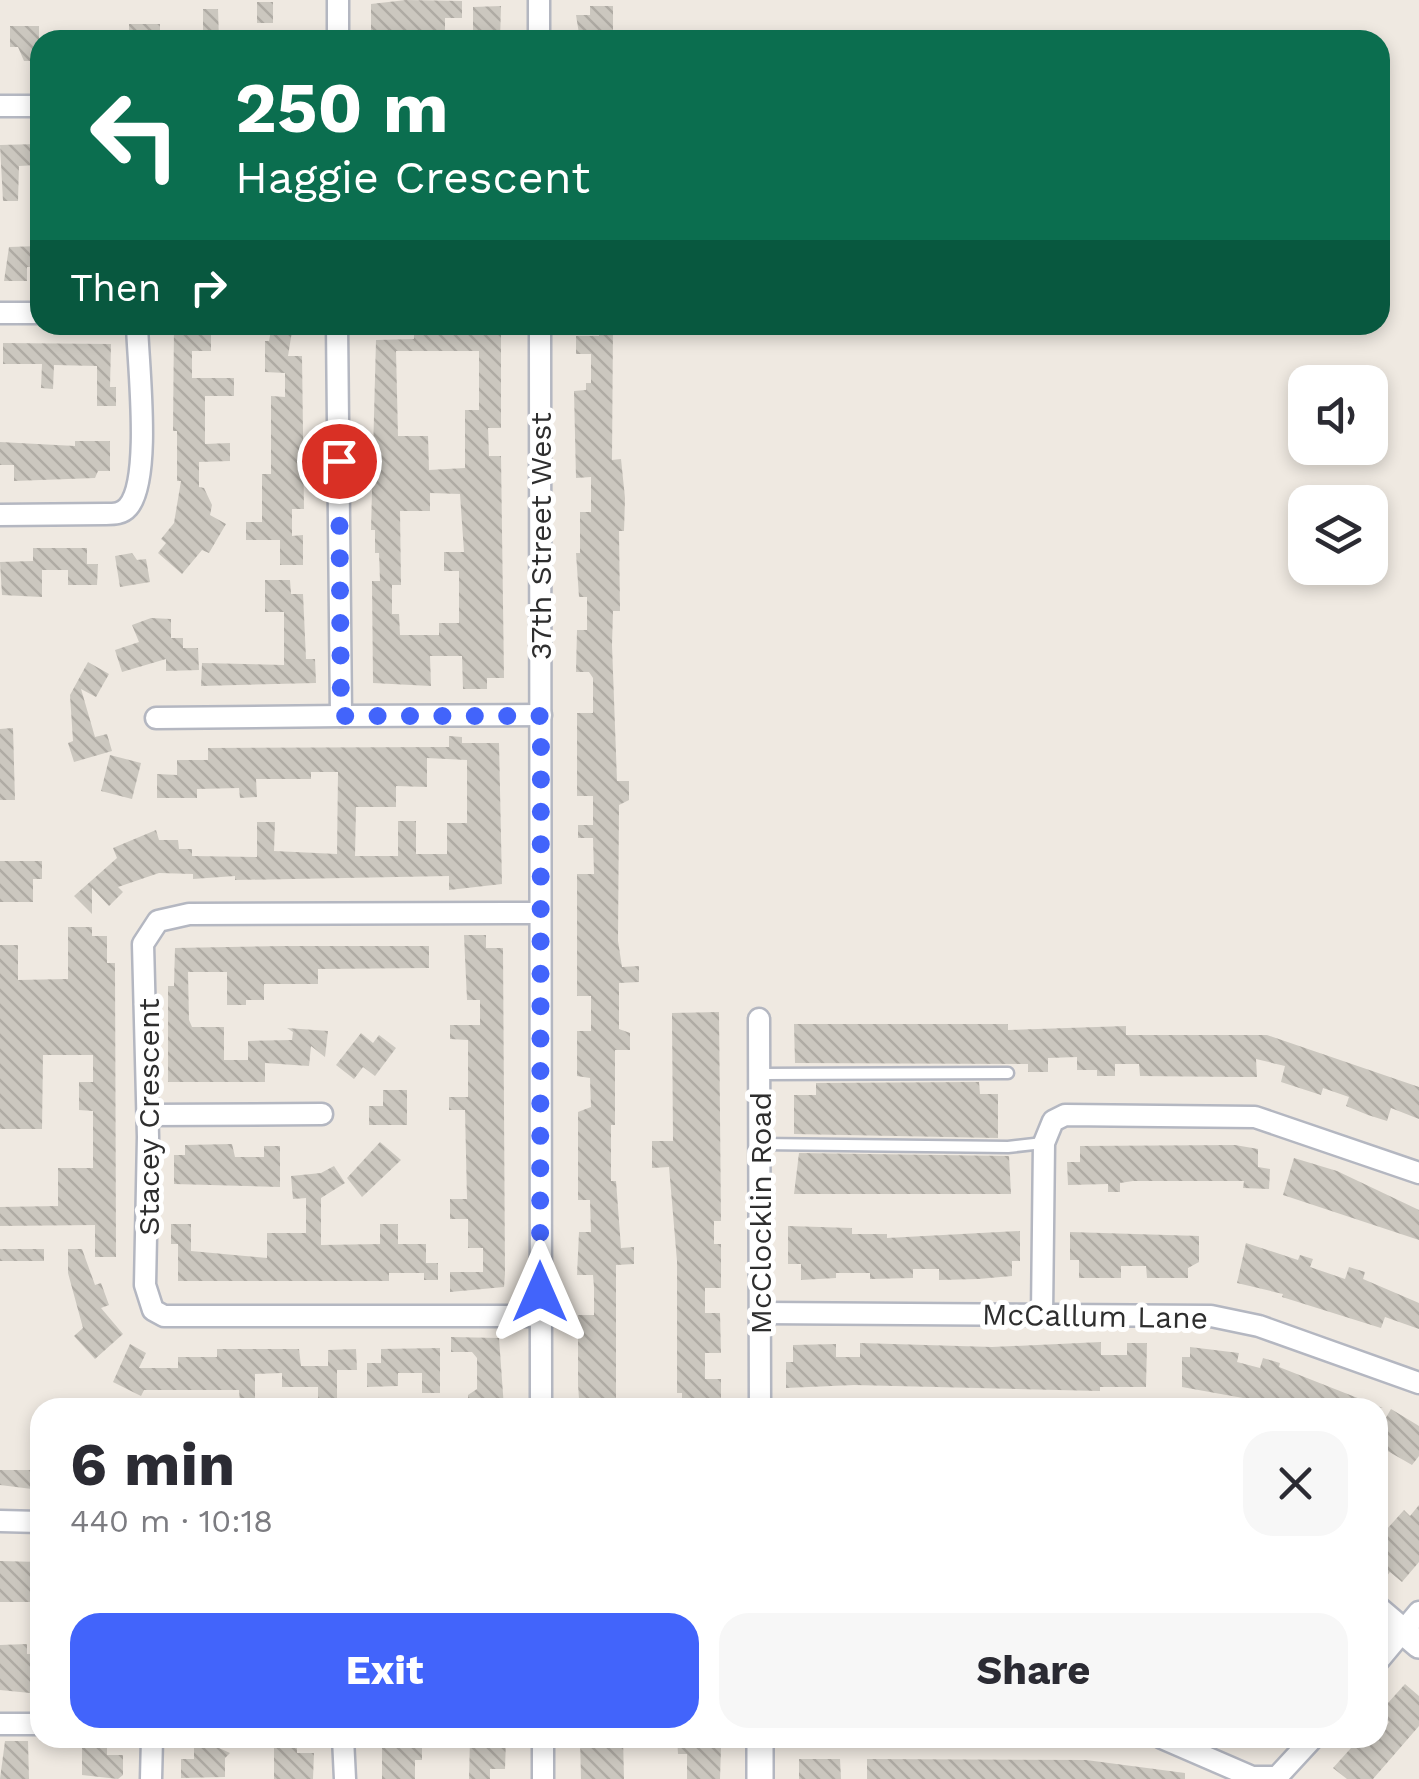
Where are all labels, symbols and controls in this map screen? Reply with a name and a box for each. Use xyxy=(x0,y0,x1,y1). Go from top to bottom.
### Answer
text: 250 m xyxy=(235,67,449,149)
icon: left xyxy=(70,70,200,200)
text: Haggie Crescent xyxy=(235,151,590,204)
icon: right xyxy=(181,260,236,315)
text: Then xyxy=(70,266,161,310)
map controls xyxy=(1288,365,1388,585)
button: sound xyxy=(1288,365,1388,465)
street label: 37th Street West xyxy=(523,412,558,660)
pin xyxy=(297,419,382,504)
icon: arrive xyxy=(312,434,367,489)
button: layers xyxy=(1288,485,1388,585)
street label: Stacey Crescent xyxy=(131,998,166,1236)
street label: McClocklin Road xyxy=(743,1092,778,1334)
position arrow xyxy=(488,1240,592,1344)
street label: McCallum Lane xyxy=(982,1297,1208,1335)
text: 6 min xyxy=(70,1429,235,1500)
button: close xyxy=(1243,1431,1348,1536)
text: 440 m · 10:18 xyxy=(70,1502,273,1540)
button: Exit xyxy=(70,1613,699,1728)
button: Share xyxy=(719,1613,1348,1728)

